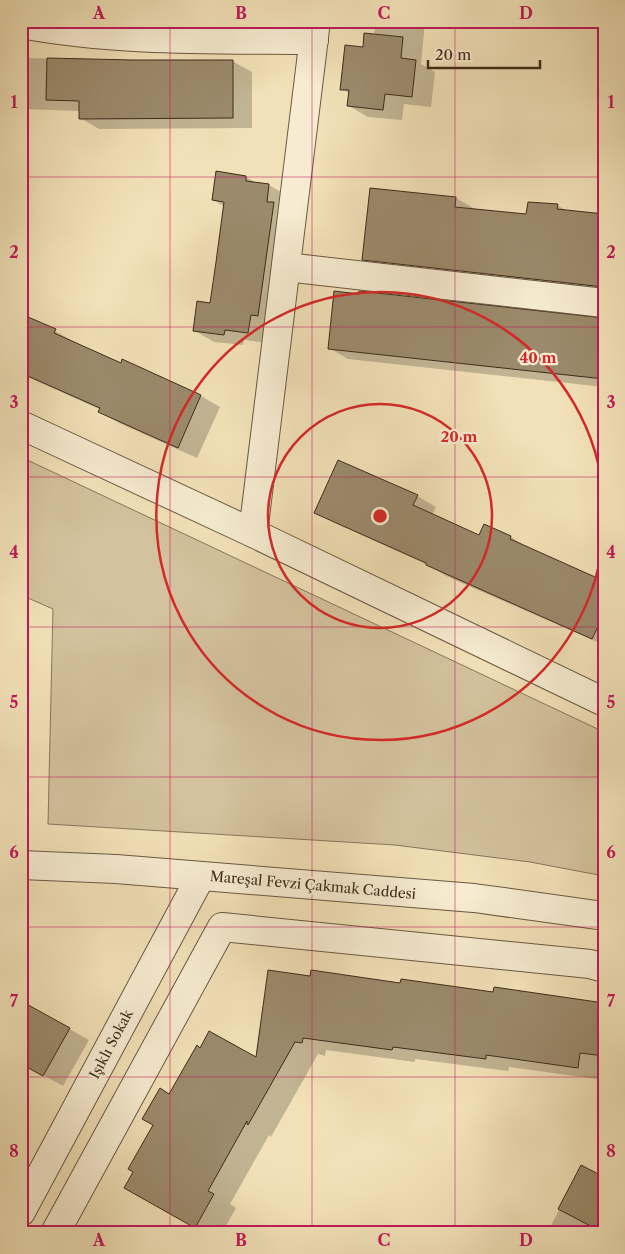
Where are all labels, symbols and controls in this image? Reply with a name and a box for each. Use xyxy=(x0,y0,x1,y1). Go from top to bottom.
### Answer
text: A xyxy=(92,3,106,23)
text: B xyxy=(235,3,247,23)
text: C xyxy=(378,3,390,23)
text: D xyxy=(519,3,533,23)
scale bar xyxy=(428,38,540,70)
text: 20 m xyxy=(435,45,471,64)
text: 1 xyxy=(10,92,18,112)
text: 1 xyxy=(607,92,615,112)
text: 2 xyxy=(9,242,19,262)
text: 2 xyxy=(606,242,616,262)
text: 40 m xyxy=(519,348,557,367)
text: 3 xyxy=(9,392,19,412)
text: 3 xyxy=(606,392,616,412)
text: 20 m xyxy=(440,427,478,446)
centre of rings xyxy=(371,507,389,525)
text: 4 xyxy=(9,542,19,562)
text: 4 xyxy=(606,542,616,562)
text: 5 xyxy=(10,692,19,712)
text: 5 xyxy=(607,692,616,712)
text: 6 xyxy=(9,842,19,862)
text: 6 xyxy=(606,842,616,862)
street label: Mareşal Fevzi Çakmak Caddesi xyxy=(209,867,417,903)
text: 7 xyxy=(10,991,19,1011)
text: 7 xyxy=(607,991,616,1011)
street label: Işıklı Sokak xyxy=(85,1005,137,1082)
text: 8 xyxy=(9,1141,19,1161)
text: 8 xyxy=(606,1141,616,1161)
text: A xyxy=(92,1230,106,1250)
text: B xyxy=(235,1230,247,1250)
text: C xyxy=(378,1230,390,1250)
text: D xyxy=(519,1230,533,1250)

